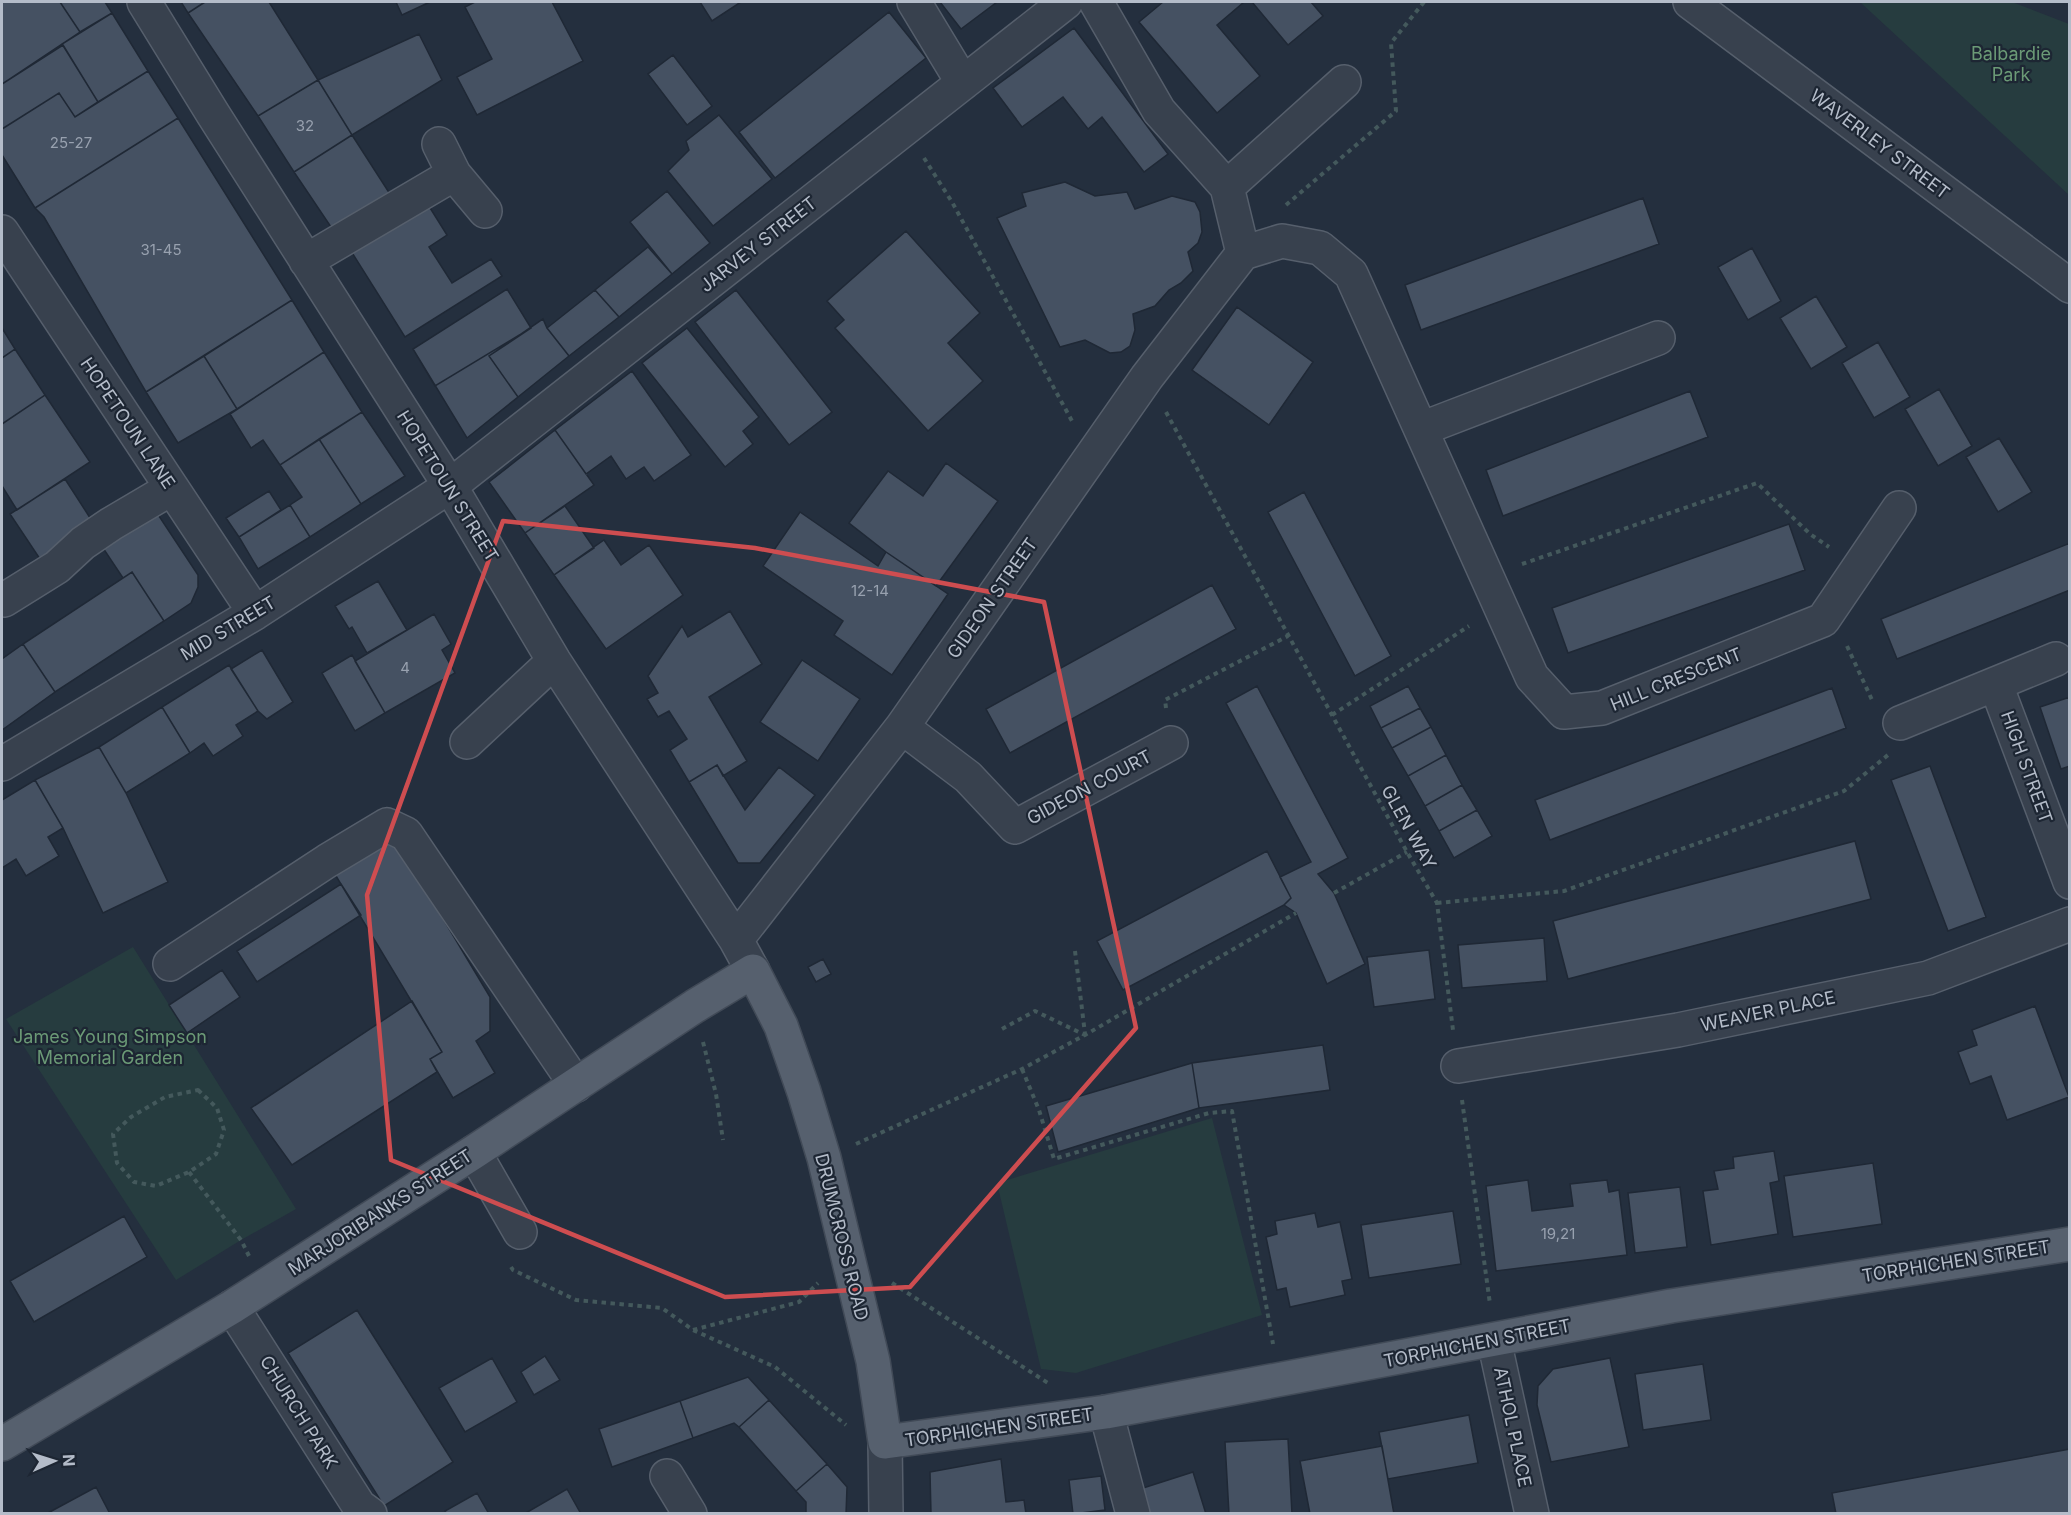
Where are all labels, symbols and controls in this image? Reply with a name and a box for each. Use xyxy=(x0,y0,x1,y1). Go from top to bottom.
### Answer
park label: Balbardie Park xyxy=(1971,43,2051,85)
street label: WAVERLEY STREET xyxy=(1806,85,1954,203)
house number: 32 xyxy=(296,116,314,135)
house number: 25-27 xyxy=(50,133,92,152)
street label: JARVEY STREET xyxy=(696,192,820,296)
house number: 31-45 xyxy=(140,240,182,259)
street label: HOPETOUN LANE xyxy=(76,354,180,492)
street label: HOPETOUN STREET xyxy=(393,407,503,565)
street label: GIDEON STREET xyxy=(943,534,1041,662)
house number: 12-14 xyxy=(851,581,889,600)
street label: MID STREET xyxy=(177,591,279,665)
street label: HILL CRESCENT xyxy=(1607,643,1745,715)
house number: 4 xyxy=(400,658,410,677)
street label: HIGH STREET xyxy=(1997,708,2057,826)
street label: GIDEON COURT xyxy=(1023,745,1155,829)
street label: GLEN WAY xyxy=(1377,781,1441,873)
street label: WEAVER PLACE xyxy=(1699,986,1837,1036)
park label: James Young Simpson Memorial Garden xyxy=(13,1026,207,1068)
street label: MARJORIBANKS STREET xyxy=(284,1145,476,1279)
street label: DRUMCROSS ROAD xyxy=(811,1151,873,1323)
house number: 19,21 xyxy=(1541,1224,1575,1243)
street label: TORPHICHEN STREET xyxy=(1860,1236,2052,1286)
street label: TORPHICHEN STREET xyxy=(1382,1315,1572,1371)
street label: CHURCH PARK xyxy=(256,1352,342,1472)
street label: ATHOL PLACE xyxy=(1490,1365,1536,1489)
street label: TORPHICHEN STREET xyxy=(903,1403,1095,1451)
north arrow xyxy=(24,1431,84,1491)
text: N xyxy=(59,1454,79,1467)

